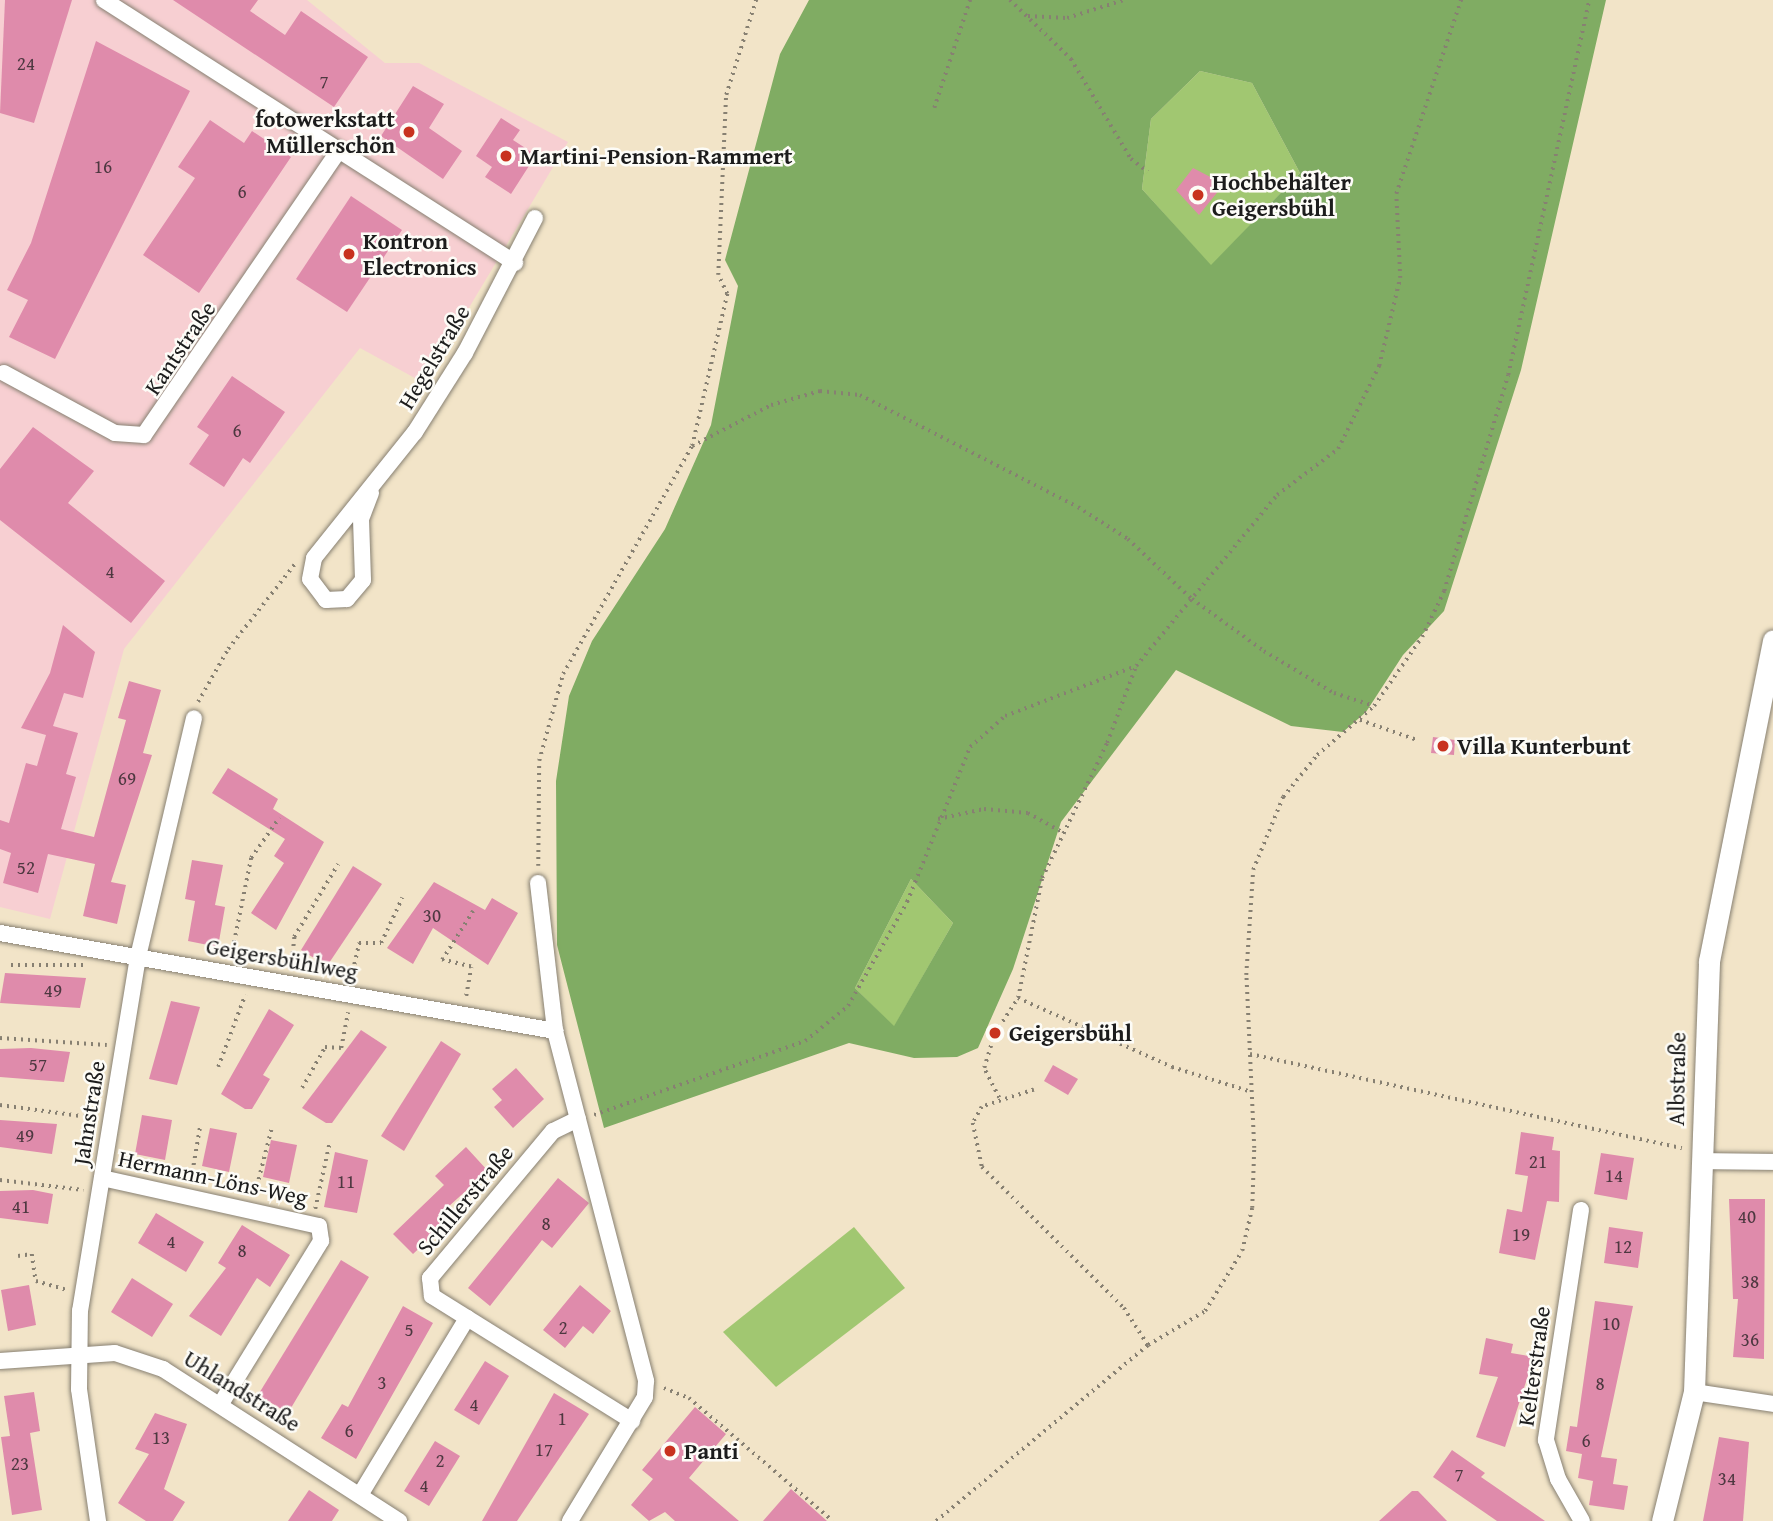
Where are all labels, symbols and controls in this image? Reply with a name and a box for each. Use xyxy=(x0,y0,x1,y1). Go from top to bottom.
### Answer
house number: 24 xyxy=(17,53,35,75)
house number: 7 xyxy=(319,71,329,93)
place label: fotowerkstatt Müllerschön xyxy=(255,105,395,159)
marker: fotowerkstatt Müllerschön xyxy=(401,124,417,140)
place label: Martini-Pension-Rammert xyxy=(520,142,792,170)
marker: Martini-Pension-Rammert xyxy=(498,148,514,164)
house number: 16 xyxy=(94,156,112,178)
place label: Hochbehälter Geigersbühl xyxy=(1212,168,1351,222)
house number: 6 xyxy=(237,181,247,203)
marker: Hochbehälter Geigersbühl xyxy=(1190,187,1206,203)
place label: Kontron Electronics xyxy=(363,227,477,281)
marker: Kontron Electronics xyxy=(341,246,357,262)
street label: Kantstraße xyxy=(139,296,221,400)
street label: Hegelstraße xyxy=(392,300,476,414)
house number: 6 xyxy=(232,420,242,442)
house number: 4 xyxy=(105,561,115,583)
place label: Villa Kunterbunt xyxy=(1457,732,1631,760)
marker: Villa Kunterbunt xyxy=(1435,738,1451,754)
house number: 69 xyxy=(118,768,136,790)
house number: 52 xyxy=(17,857,35,879)
house number: 30 xyxy=(423,905,441,927)
street label: Geigersbühlweg xyxy=(204,932,360,986)
house number: 49 xyxy=(44,980,62,1002)
place label: Geigersbühl xyxy=(1009,1019,1132,1047)
marker: Geigersbühl xyxy=(987,1025,1003,1041)
street label: Albstraße xyxy=(1662,1032,1692,1126)
house number: 57 xyxy=(29,1054,47,1076)
street label: Jahnstraße xyxy=(67,1059,111,1167)
house number: 49 xyxy=(16,1125,34,1147)
street label: Schillerstraße xyxy=(411,1139,519,1261)
street label: Hermann-Löns-Weg xyxy=(116,1144,310,1212)
house number: 21 xyxy=(1529,1151,1547,1173)
house number: 14 xyxy=(1605,1165,1623,1187)
house number: 11 xyxy=(337,1171,355,1193)
house number: 41 xyxy=(12,1196,30,1218)
house number: 40 xyxy=(1738,1206,1756,1228)
house number: 8 xyxy=(541,1213,551,1235)
house number: 19 xyxy=(1512,1224,1530,1246)
house number: 4 xyxy=(166,1231,176,1253)
house number: 12 xyxy=(1614,1236,1632,1258)
house number: 8 xyxy=(237,1240,247,1262)
house number: 38 xyxy=(1741,1271,1759,1293)
street label: Kelterstraße xyxy=(1512,1304,1556,1428)
house number: 10 xyxy=(1602,1313,1620,1335)
house number: 2 xyxy=(558,1317,568,1339)
house number: 5 xyxy=(404,1319,414,1341)
house number: 36 xyxy=(1741,1329,1759,1351)
street label: Uhlandstraße xyxy=(179,1344,305,1438)
house number: 3 xyxy=(377,1372,387,1394)
house number: 8 xyxy=(1595,1373,1605,1395)
house number: 4 xyxy=(469,1394,479,1416)
house number: 1 xyxy=(557,1408,567,1430)
house number: 6 xyxy=(344,1420,354,1442)
house number: 13 xyxy=(152,1427,170,1449)
house number: 6 xyxy=(1581,1430,1591,1452)
place label: Panti xyxy=(684,1437,739,1465)
house number: 17 xyxy=(535,1439,553,1461)
marker: Panti xyxy=(662,1443,678,1459)
house number: 2 xyxy=(435,1450,445,1472)
house number: 23 xyxy=(11,1453,29,1475)
house number: 7 xyxy=(1454,1464,1464,1486)
house number: 34 xyxy=(1718,1468,1736,1490)
house number: 4 xyxy=(419,1475,429,1497)

